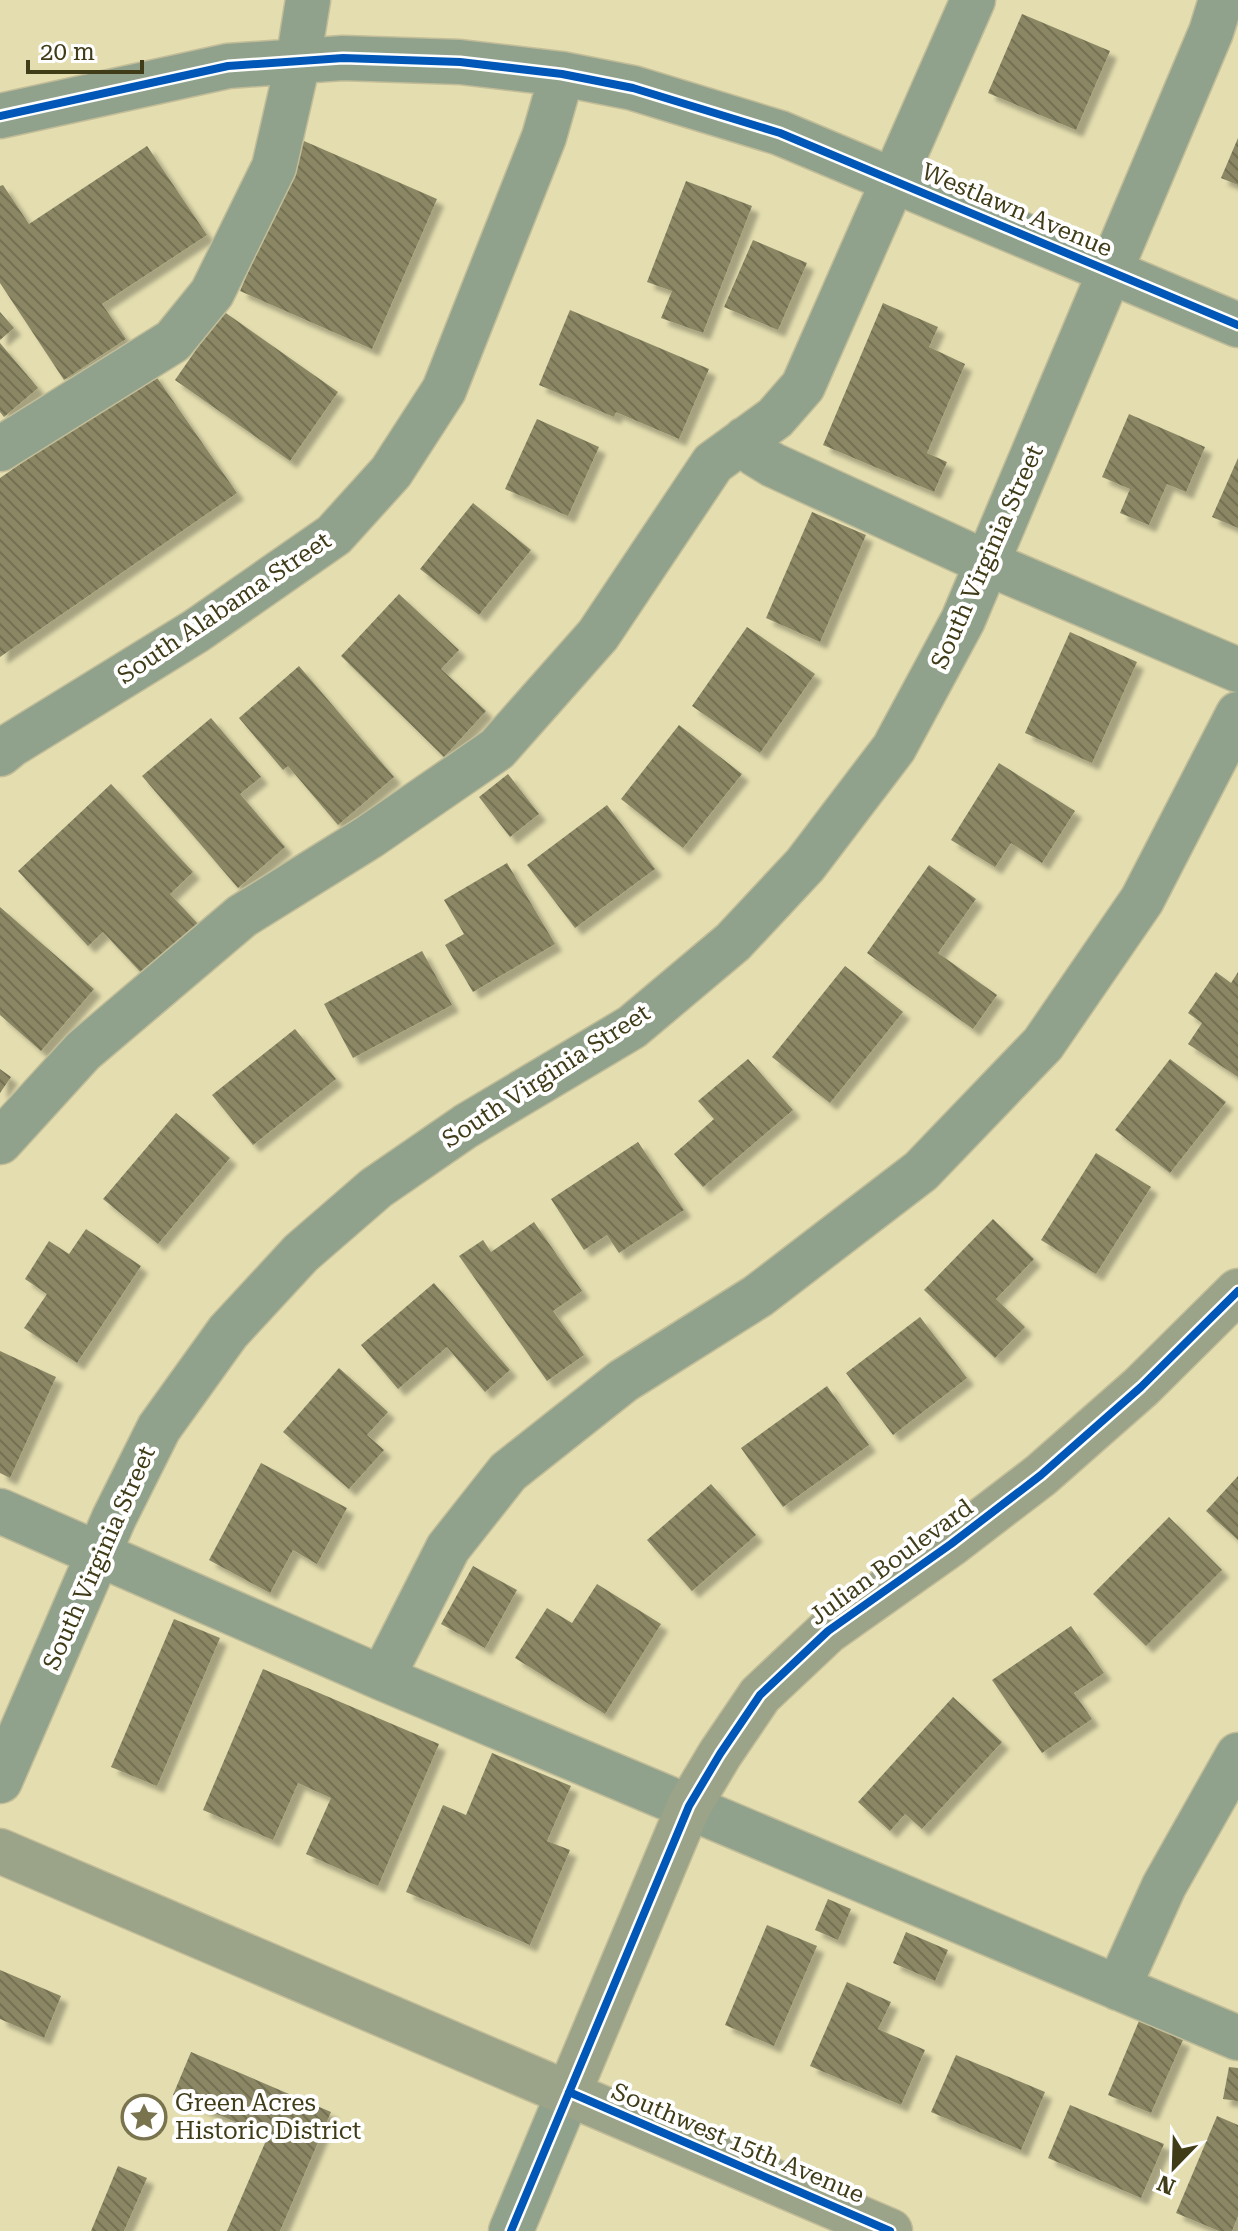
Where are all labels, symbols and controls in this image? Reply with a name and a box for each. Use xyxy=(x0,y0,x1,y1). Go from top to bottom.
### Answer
scale bar xyxy=(28,24,142,74)
text: 20 m xyxy=(40,38,95,66)
street label: Westlawn Avenue xyxy=(918,157,1116,263)
street label: South Virginia Street xyxy=(925,441,1049,673)
street label: South Alabama Street xyxy=(112,526,336,690)
street label: South Virginia Street xyxy=(437,998,655,1154)
street label: South Virginia Street xyxy=(37,1442,161,1674)
street label: Julian Boulevard xyxy=(804,1493,978,1631)
street label: Southwest 15th Avenue xyxy=(607,2077,869,2209)
place label: Green Acres Historic District xyxy=(175,2089,361,2145)
place icon: Green Acres Historic District xyxy=(120,2093,168,2141)
north arrow xyxy=(1134,2127,1214,2207)
text: N xyxy=(1154,2170,1179,2200)

